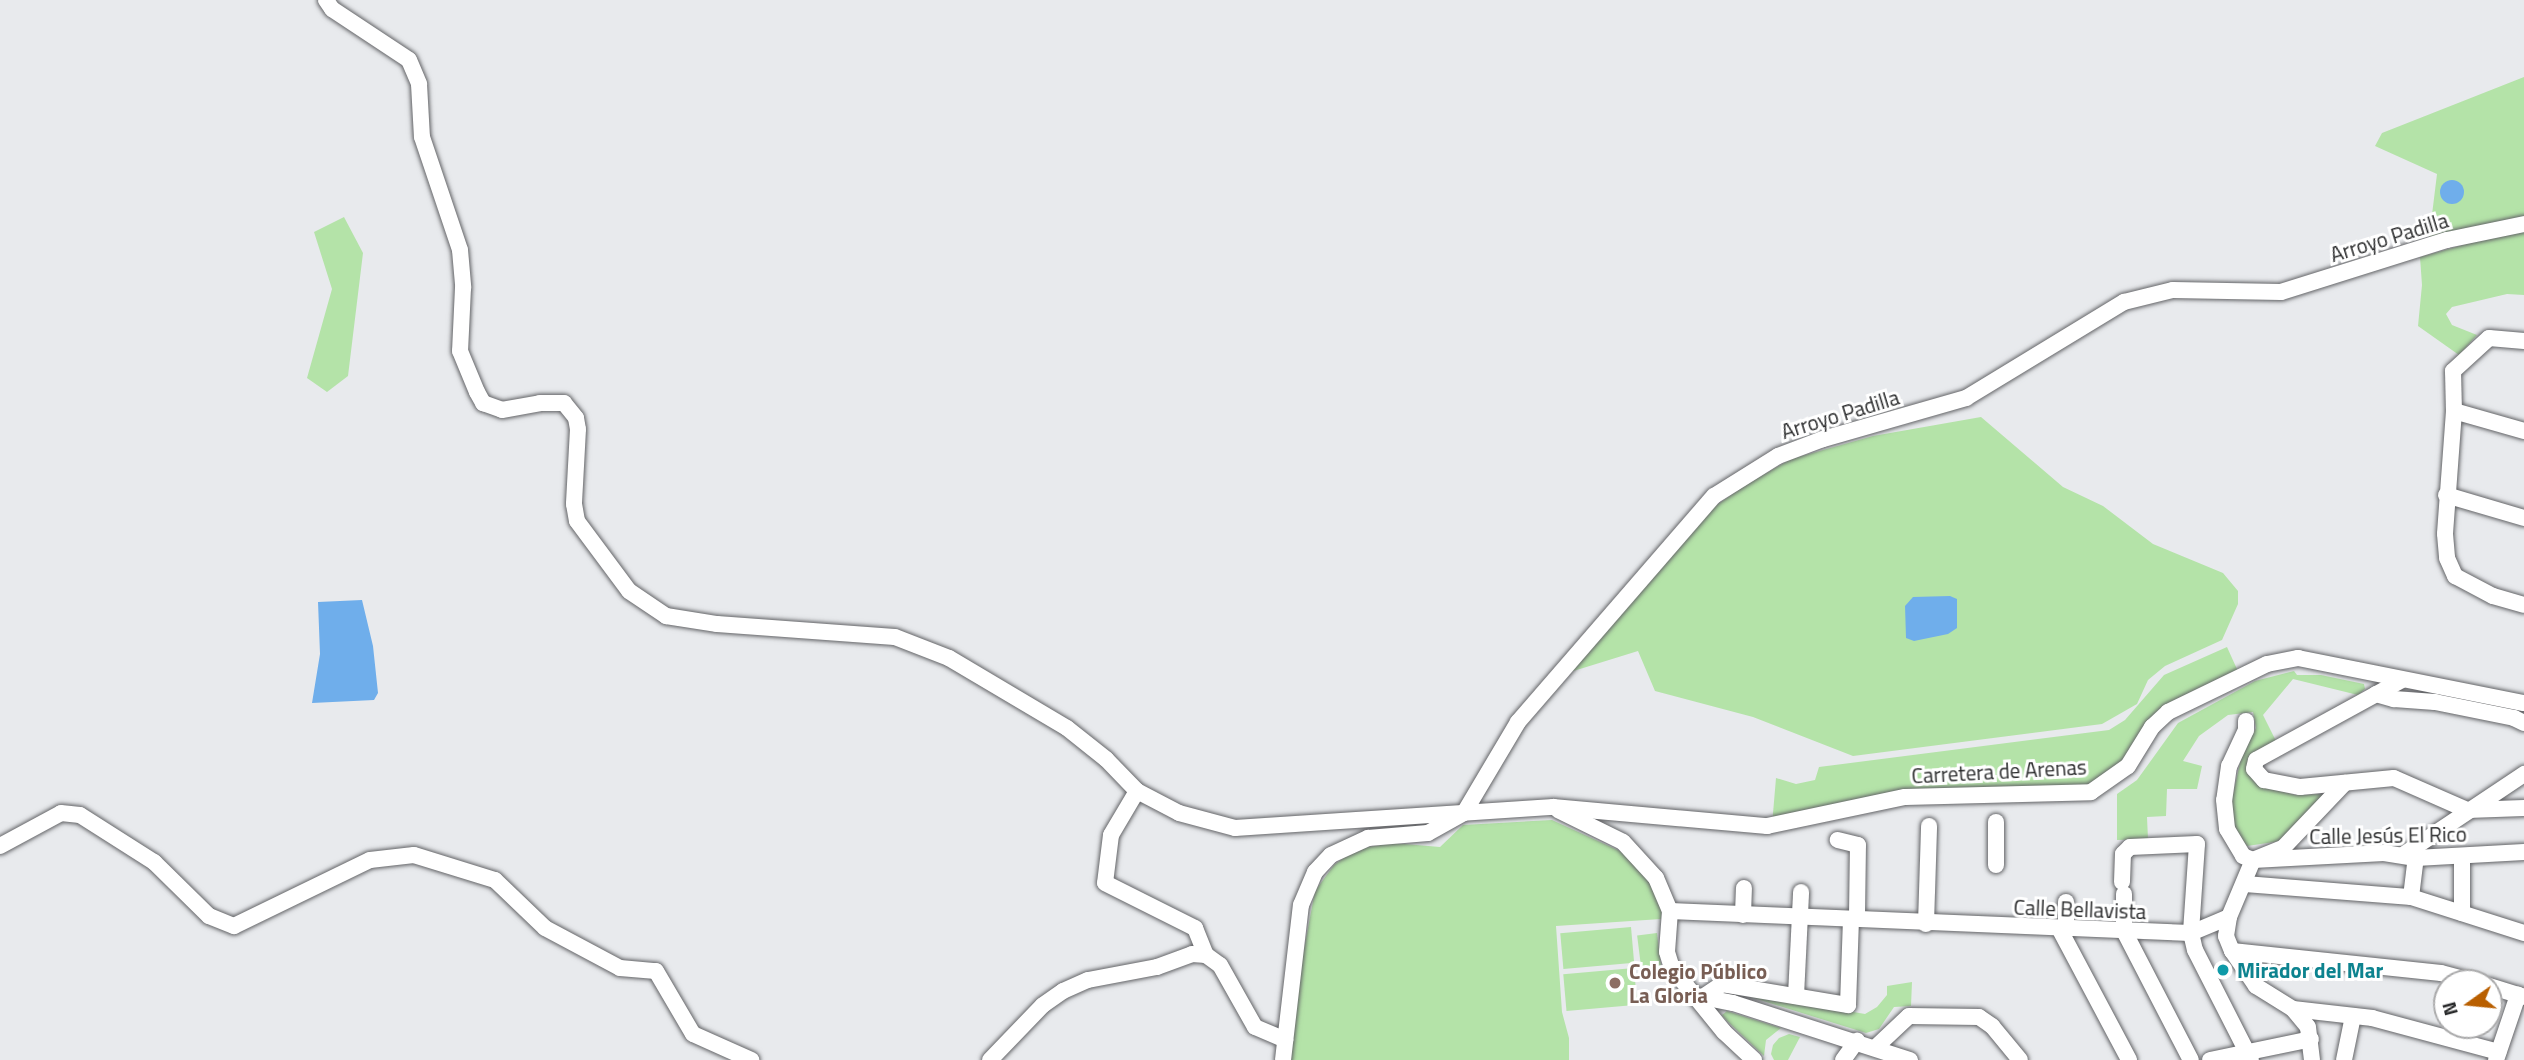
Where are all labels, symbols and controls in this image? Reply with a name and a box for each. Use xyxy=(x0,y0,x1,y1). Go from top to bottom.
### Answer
street label: Arroyo Padilla xyxy=(2327,207,2451,267)
street label: Arroyo Padilla xyxy=(1778,384,1902,444)
street label: Carretera de Arenas xyxy=(1911,754,2087,788)
street label: Calle Jesús El Rico xyxy=(2309,821,2467,849)
street label: Calle Bellavista xyxy=(2013,894,2147,924)
place label: Mirador del Mar xyxy=(2237,957,2383,983)
place label: Colegio Público La Gloria xyxy=(1629,958,1767,1008)
marker: Mirador del Mar xyxy=(2215,962,2231,978)
north arrow xyxy=(2433,969,2503,1039)
marker: Colegio Público La Gloria xyxy=(1607,975,1623,991)
text: N xyxy=(2433,999,2465,1019)

